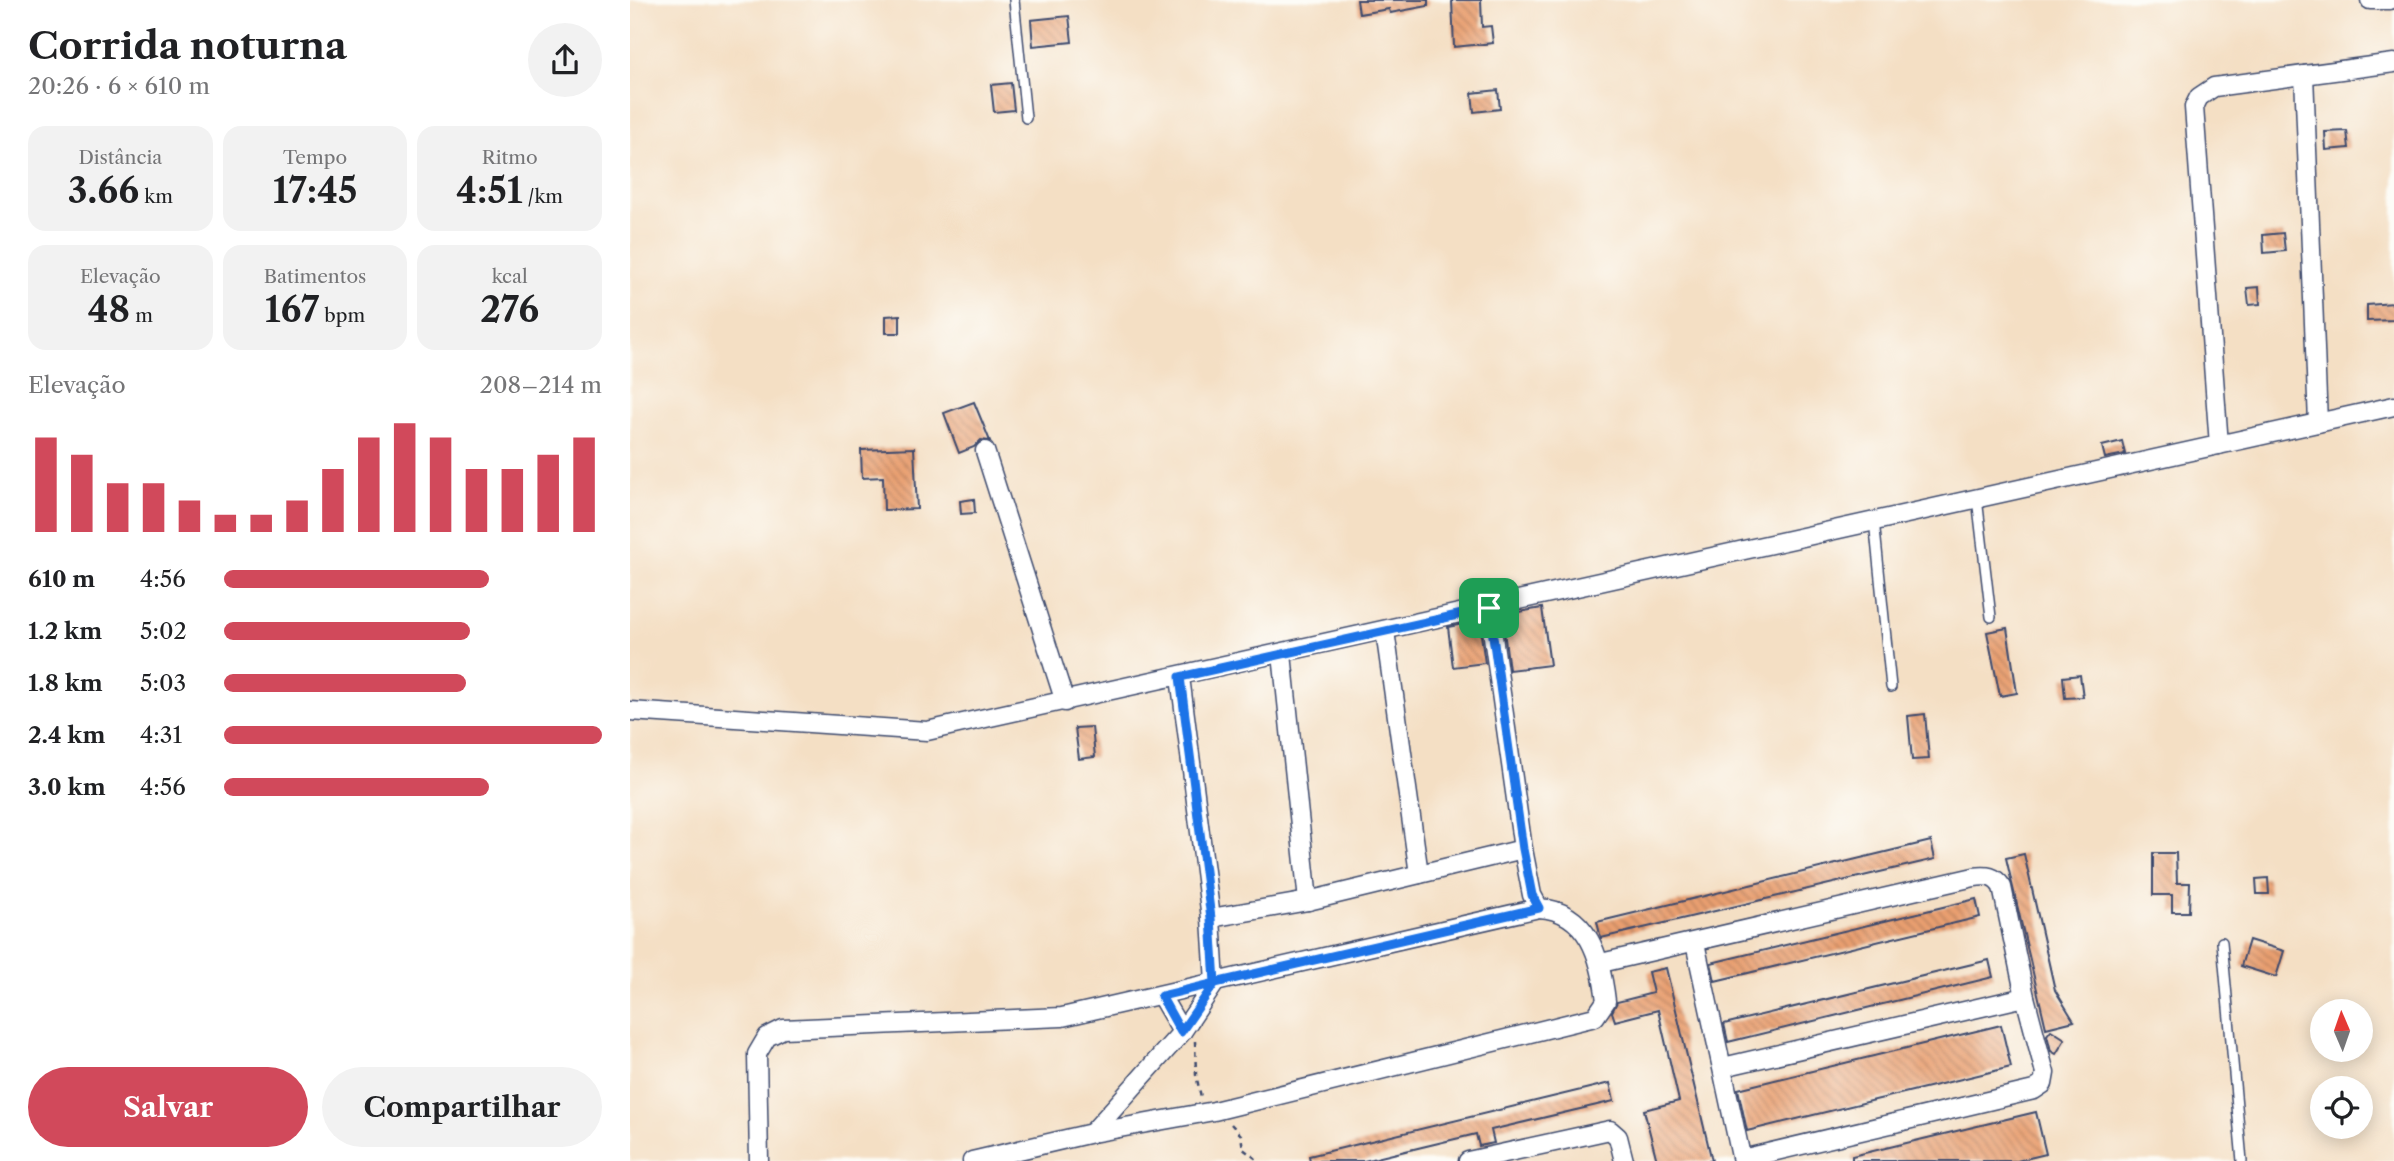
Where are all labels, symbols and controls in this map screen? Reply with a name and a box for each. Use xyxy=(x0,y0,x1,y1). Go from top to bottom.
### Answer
text: Corrida noturna xyxy=(28,22,347,69)
button: share xyxy=(528,23,602,97)
text: 20:26 · 6 × 610 m xyxy=(28,72,210,100)
text: Distância xyxy=(78,146,162,169)
text: Tempo xyxy=(283,146,347,169)
text: Ritmo xyxy=(482,146,538,169)
text: 3.66 xyxy=(68,169,139,212)
text: 17:45 xyxy=(273,169,357,212)
text: 4:51 xyxy=(456,169,522,212)
text: km xyxy=(139,185,173,208)
text: /km xyxy=(522,185,563,208)
text: Elevação xyxy=(80,265,161,288)
text: Batimentos xyxy=(264,265,366,288)
text: kcal xyxy=(492,265,528,288)
text: 48 xyxy=(88,288,130,331)
text: 167 xyxy=(265,288,319,331)
text: 276 xyxy=(480,288,539,331)
text: m xyxy=(130,304,153,327)
text: bpm xyxy=(319,304,365,327)
text: Elevação xyxy=(28,371,126,399)
text: 208–214 m xyxy=(480,371,602,399)
text: 610 m xyxy=(28,565,95,593)
text: 4:56 xyxy=(140,565,186,593)
pin xyxy=(1459,578,1519,638)
icon: arrive xyxy=(1470,589,1508,627)
text: 1.2 km xyxy=(28,617,102,645)
text: 5:02 xyxy=(140,617,187,645)
text: 1.8 km xyxy=(28,669,103,697)
text: 5:03 xyxy=(140,669,186,697)
text: 2.4 km xyxy=(28,721,105,749)
text: 4:31 xyxy=(140,721,182,749)
text: 3.0 km xyxy=(28,773,106,801)
text: 4:56 xyxy=(140,773,186,801)
north arrow xyxy=(2310,999,2373,1062)
map controls xyxy=(2310,999,2373,1139)
button: Salvar xyxy=(28,1067,308,1147)
button: Compartilhar xyxy=(322,1067,602,1147)
button: locate xyxy=(2310,1076,2373,1139)

